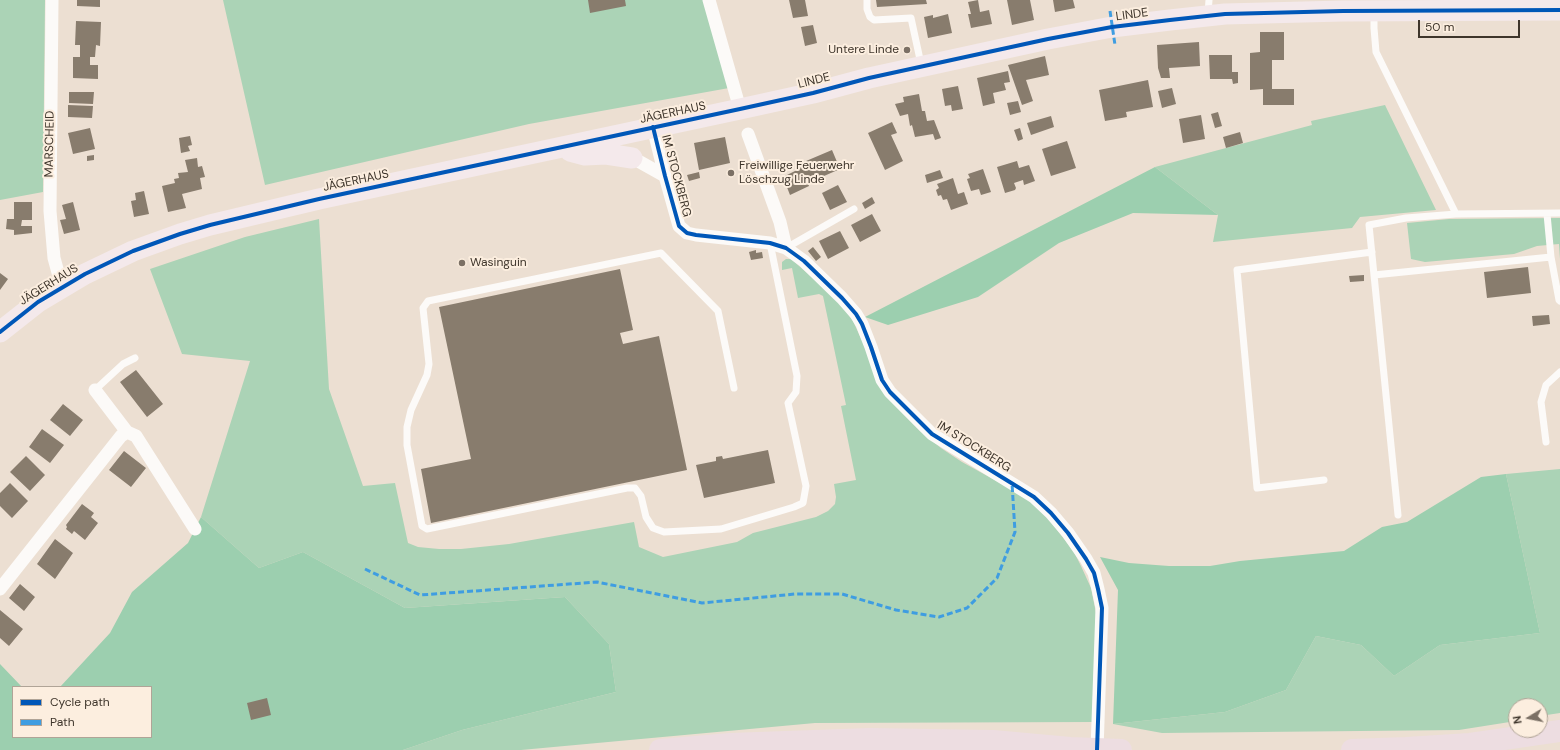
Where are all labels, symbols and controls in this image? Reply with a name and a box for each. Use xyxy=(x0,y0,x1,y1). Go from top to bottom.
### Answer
street label: LINDE xyxy=(1115,6,1149,24)
scale bar xyxy=(1420,12,1522,38)
text: 50 m xyxy=(1425,19,1454,35)
place label: Untere Linde xyxy=(828,43,899,57)
marker: Untere Linde xyxy=(902,45,912,55)
street label: LINDE xyxy=(797,70,831,92)
street label: JÄGERHAUS xyxy=(639,99,707,127)
street label: MARSCHEID xyxy=(42,110,58,178)
street label: IM STOCKBERG xyxy=(658,133,694,219)
place label: Freiwillige Feuerwehr Löschzug Linde xyxy=(739,159,854,187)
street label: JÄGERHAUS xyxy=(322,167,390,195)
marker: Freiwillige Feuerwehr Löschzug Linde xyxy=(726,168,736,178)
place label: Wasinguin xyxy=(470,256,527,270)
marker: Wasinguin xyxy=(457,258,467,268)
street label: JÄGERHAUS xyxy=(17,261,81,309)
street label: IM STOCKBERG xyxy=(934,419,1014,475)
legend xyxy=(12,686,152,738)
text: Cycle path xyxy=(50,694,110,710)
north arrow xyxy=(1508,698,1548,738)
text: Path xyxy=(50,714,75,730)
text: N xyxy=(1510,715,1525,725)

